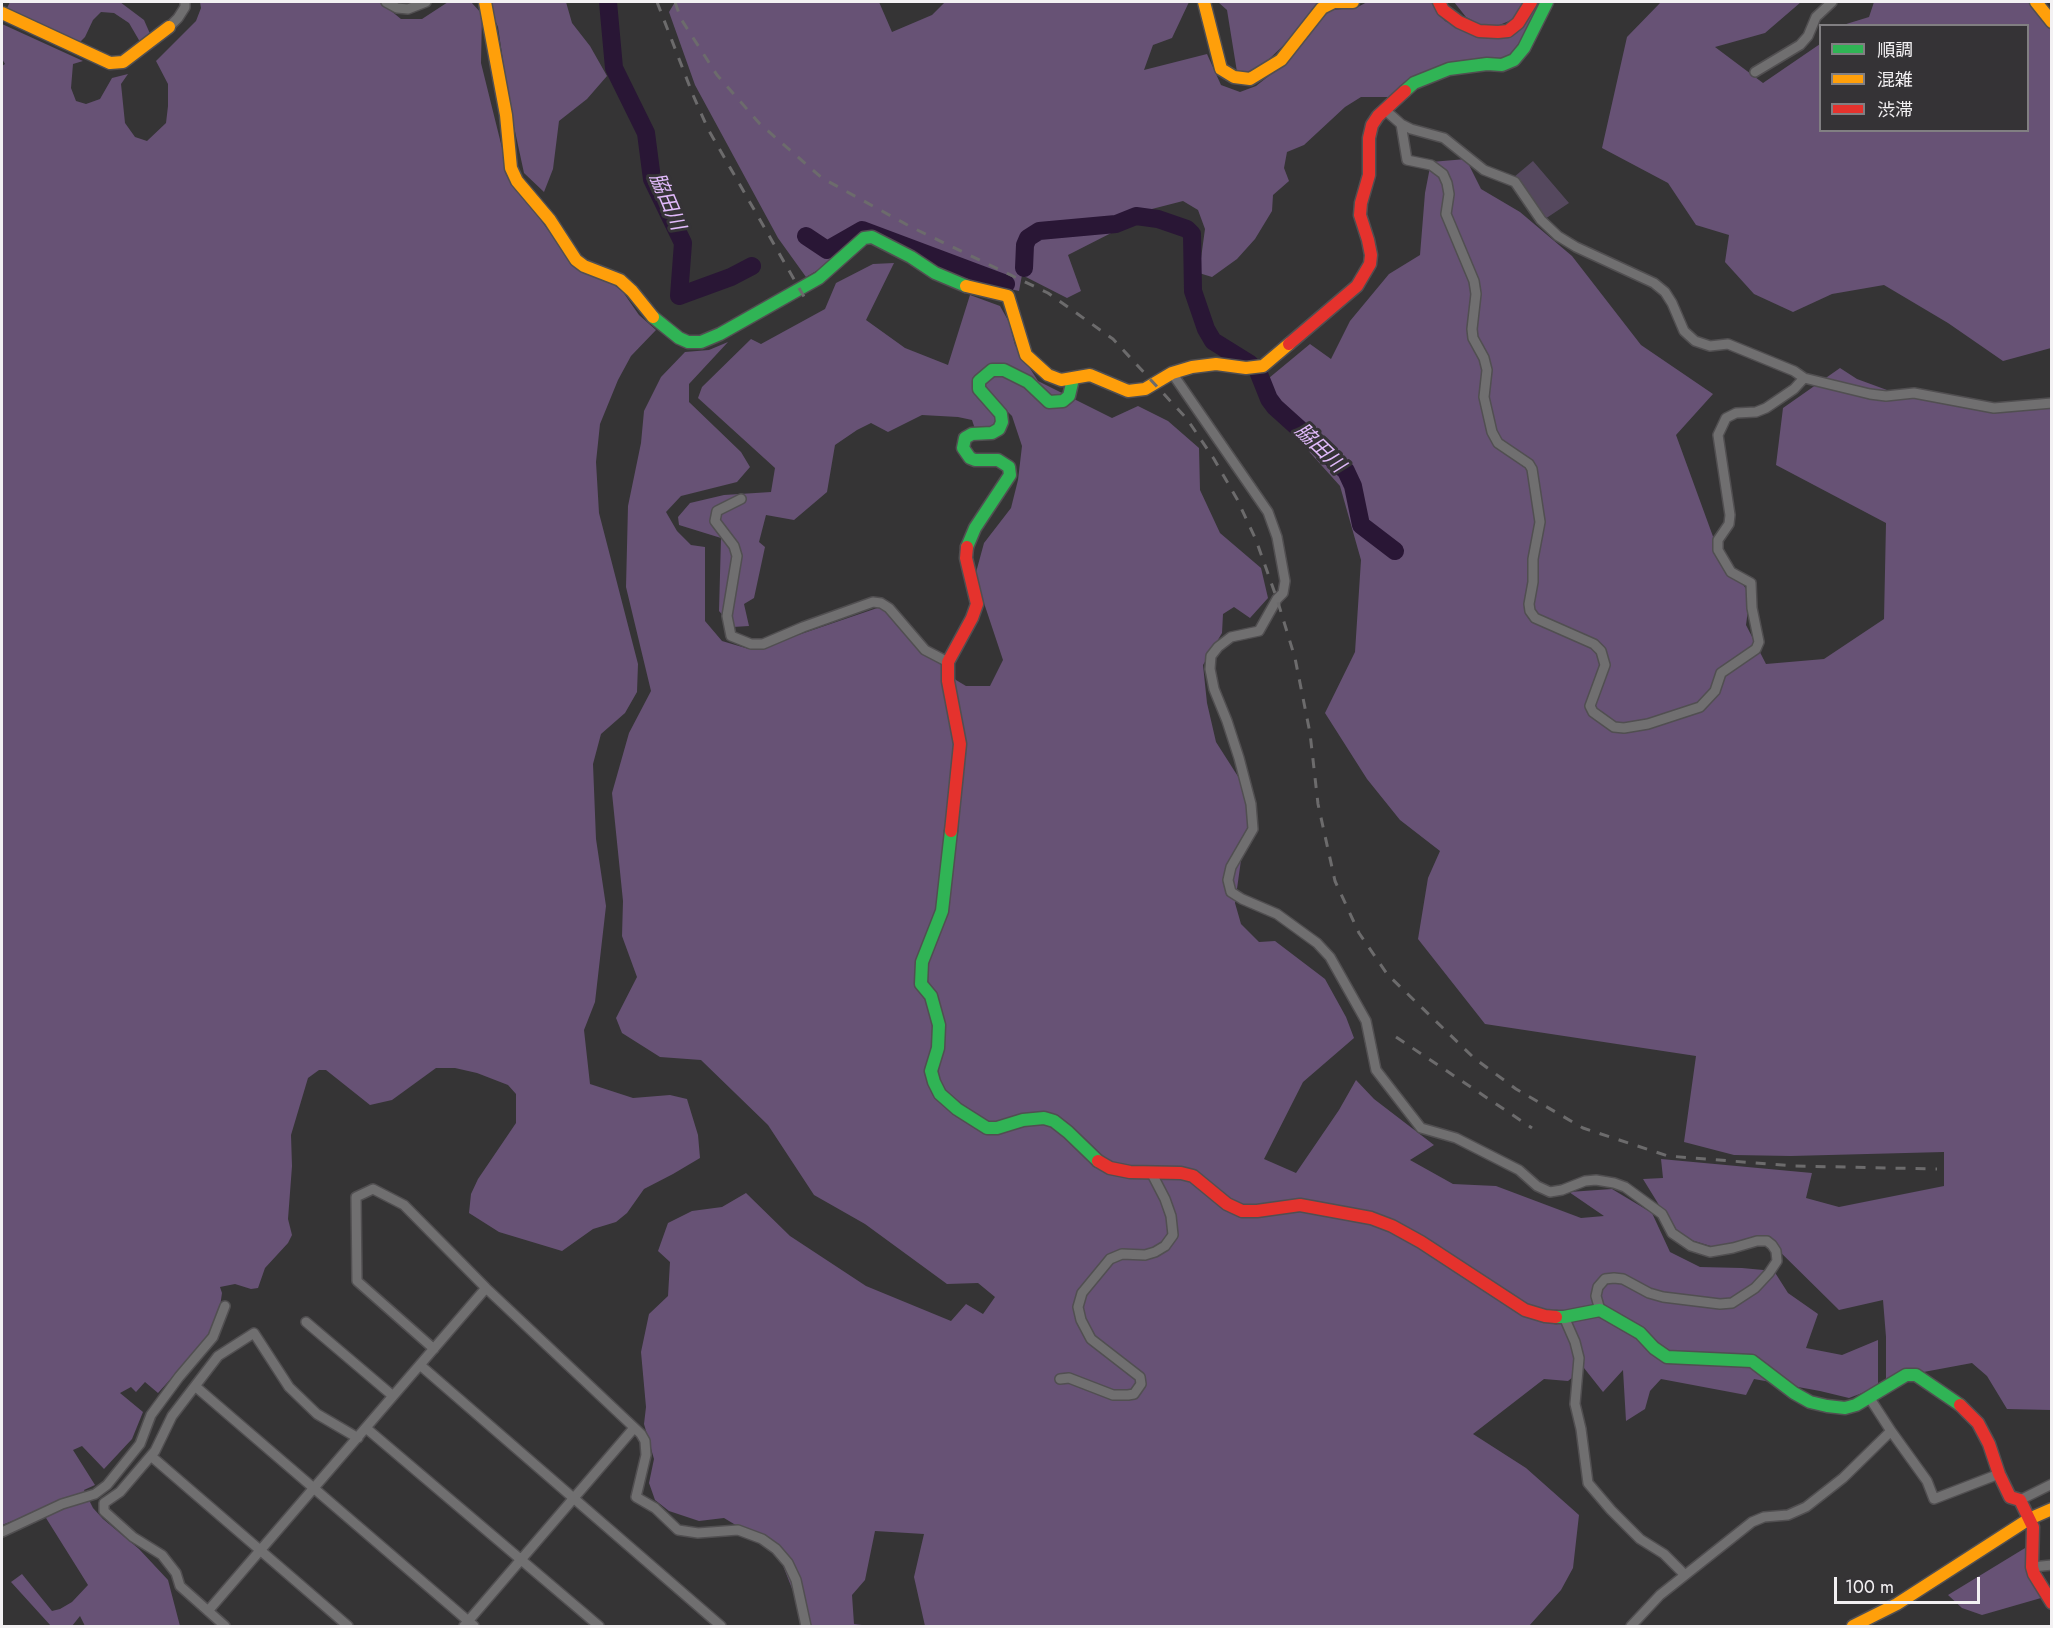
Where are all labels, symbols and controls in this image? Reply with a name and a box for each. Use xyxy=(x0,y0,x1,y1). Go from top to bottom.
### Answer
legend xyxy=(1819,24,2029,132)
text: 順調 xyxy=(1877,37,1913,63)
text: 混雑 xyxy=(1877,67,1913,93)
text: 渋滞 xyxy=(1877,97,1913,123)
water label: 脇田川 xyxy=(643,170,689,234)
water label: 脇田川 xyxy=(1289,420,1349,478)
scale bar xyxy=(1837,1565,1982,1603)
text: 100 m xyxy=(1845,1574,1894,1600)

